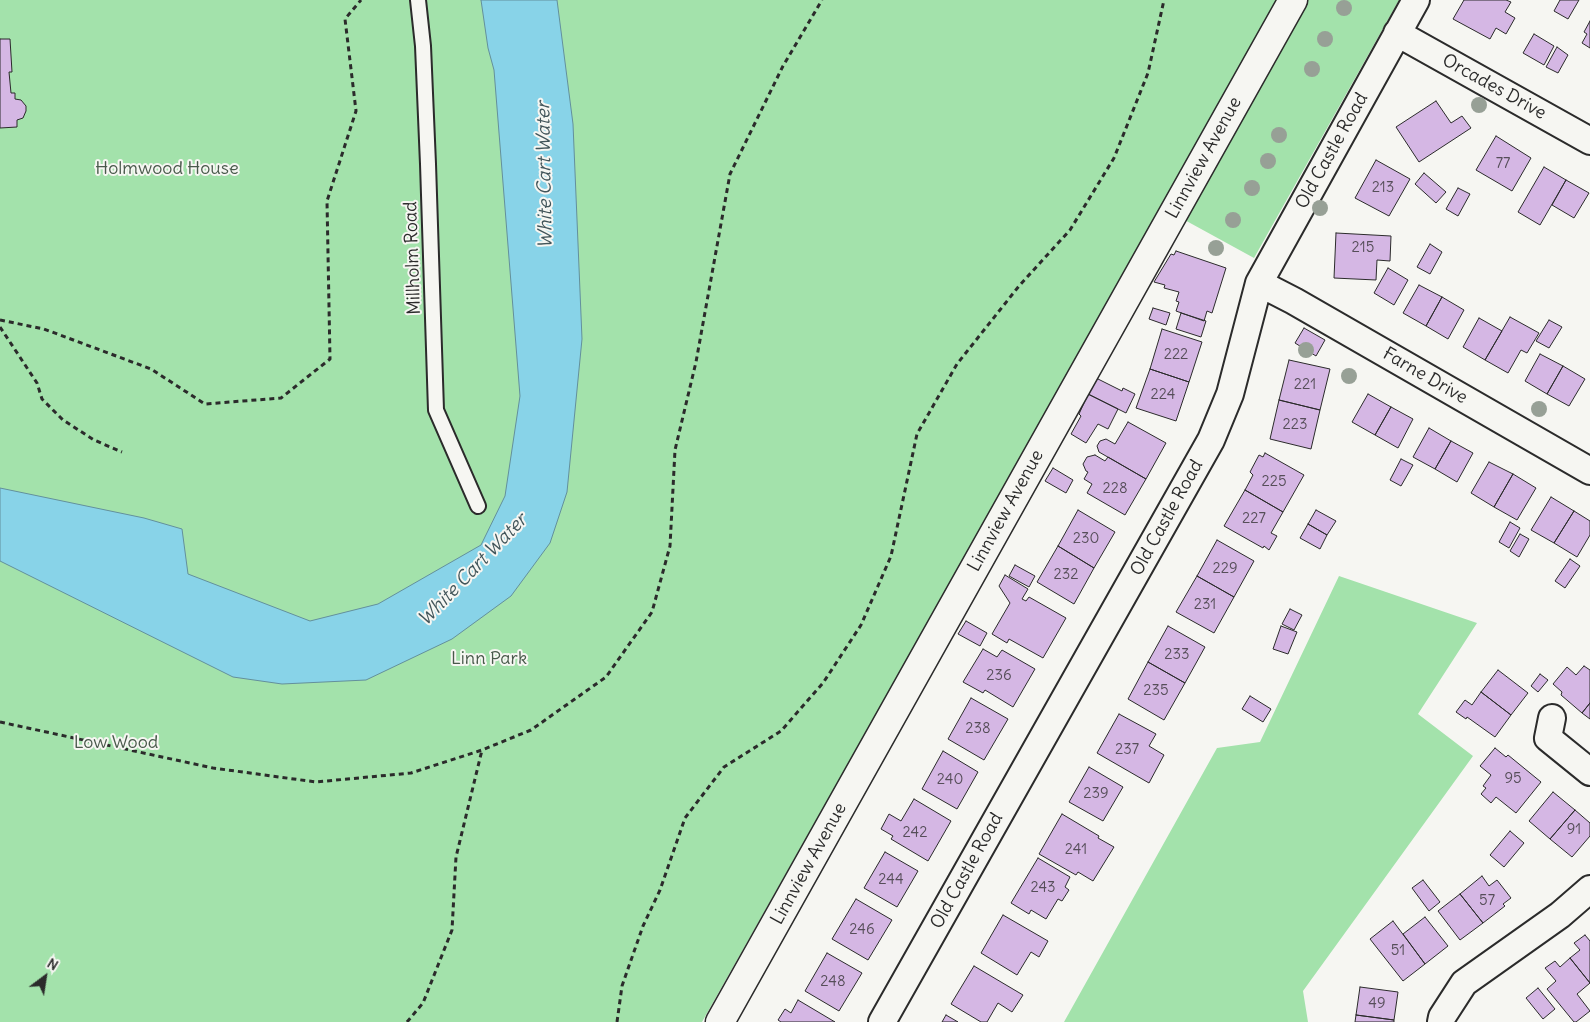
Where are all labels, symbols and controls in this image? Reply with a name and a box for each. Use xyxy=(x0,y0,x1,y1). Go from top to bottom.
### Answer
street label: Orcades Drive xyxy=(1438,50,1550,124)
street label: Old Castle Road xyxy=(1291,89,1373,213)
street label: Linnview Avenue xyxy=(1162,93,1246,223)
water label: White Cart Water xyxy=(532,101,558,249)
house number: 77 xyxy=(1496,155,1510,173)
park label: Holmwood House xyxy=(95,158,239,180)
house number: 213 xyxy=(1372,179,1394,197)
street label: Millholm Road xyxy=(400,201,426,315)
house number: 215 xyxy=(1352,239,1374,257)
street label: Farne Drive xyxy=(1379,343,1471,409)
house number: 222 xyxy=(1164,346,1188,364)
house number: 221 xyxy=(1294,376,1316,394)
house number: 224 xyxy=(1151,386,1175,404)
house number: 223 xyxy=(1283,416,1307,434)
street label: Linnview Avenue xyxy=(964,446,1048,576)
street label: Old Castle Road xyxy=(1126,456,1208,580)
house number: 225 xyxy=(1261,473,1287,491)
house number: 228 xyxy=(1102,480,1128,498)
water label: White Cart Water xyxy=(414,509,532,631)
house number: 227 xyxy=(1242,510,1266,528)
house number: 230 xyxy=(1073,530,1099,548)
house number: 229 xyxy=(1212,560,1238,578)
house number: 232 xyxy=(1054,566,1078,584)
house number: 231 xyxy=(1194,596,1216,614)
house number: 233 xyxy=(1164,646,1190,664)
park label: Linn Park xyxy=(451,648,527,670)
house number: 236 xyxy=(986,667,1012,685)
house number: 235 xyxy=(1143,682,1169,700)
house number: 238 xyxy=(965,720,991,738)
park label: Low Wood xyxy=(74,732,158,754)
house number: 237 xyxy=(1115,741,1139,759)
house number: 95 xyxy=(1504,770,1522,788)
house number: 240 xyxy=(937,771,963,789)
house number: 239 xyxy=(1083,785,1109,803)
street label: Linnview Avenue xyxy=(767,799,851,929)
street label: Old Castle Road xyxy=(926,809,1008,933)
house number: 91 xyxy=(1567,821,1581,839)
house number: 242 xyxy=(903,824,927,842)
house number: 241 xyxy=(1065,841,1087,859)
house number: 244 xyxy=(878,871,904,889)
house number: 243 xyxy=(1030,879,1056,897)
house number: 57 xyxy=(1479,892,1495,910)
house number: 246 xyxy=(849,921,875,939)
house number: 51 xyxy=(1391,942,1405,960)
north arrow xyxy=(20,952,70,1002)
text: N xyxy=(44,954,62,974)
house number: 248 xyxy=(820,973,846,991)
house number: 49 xyxy=(1368,995,1386,1013)

